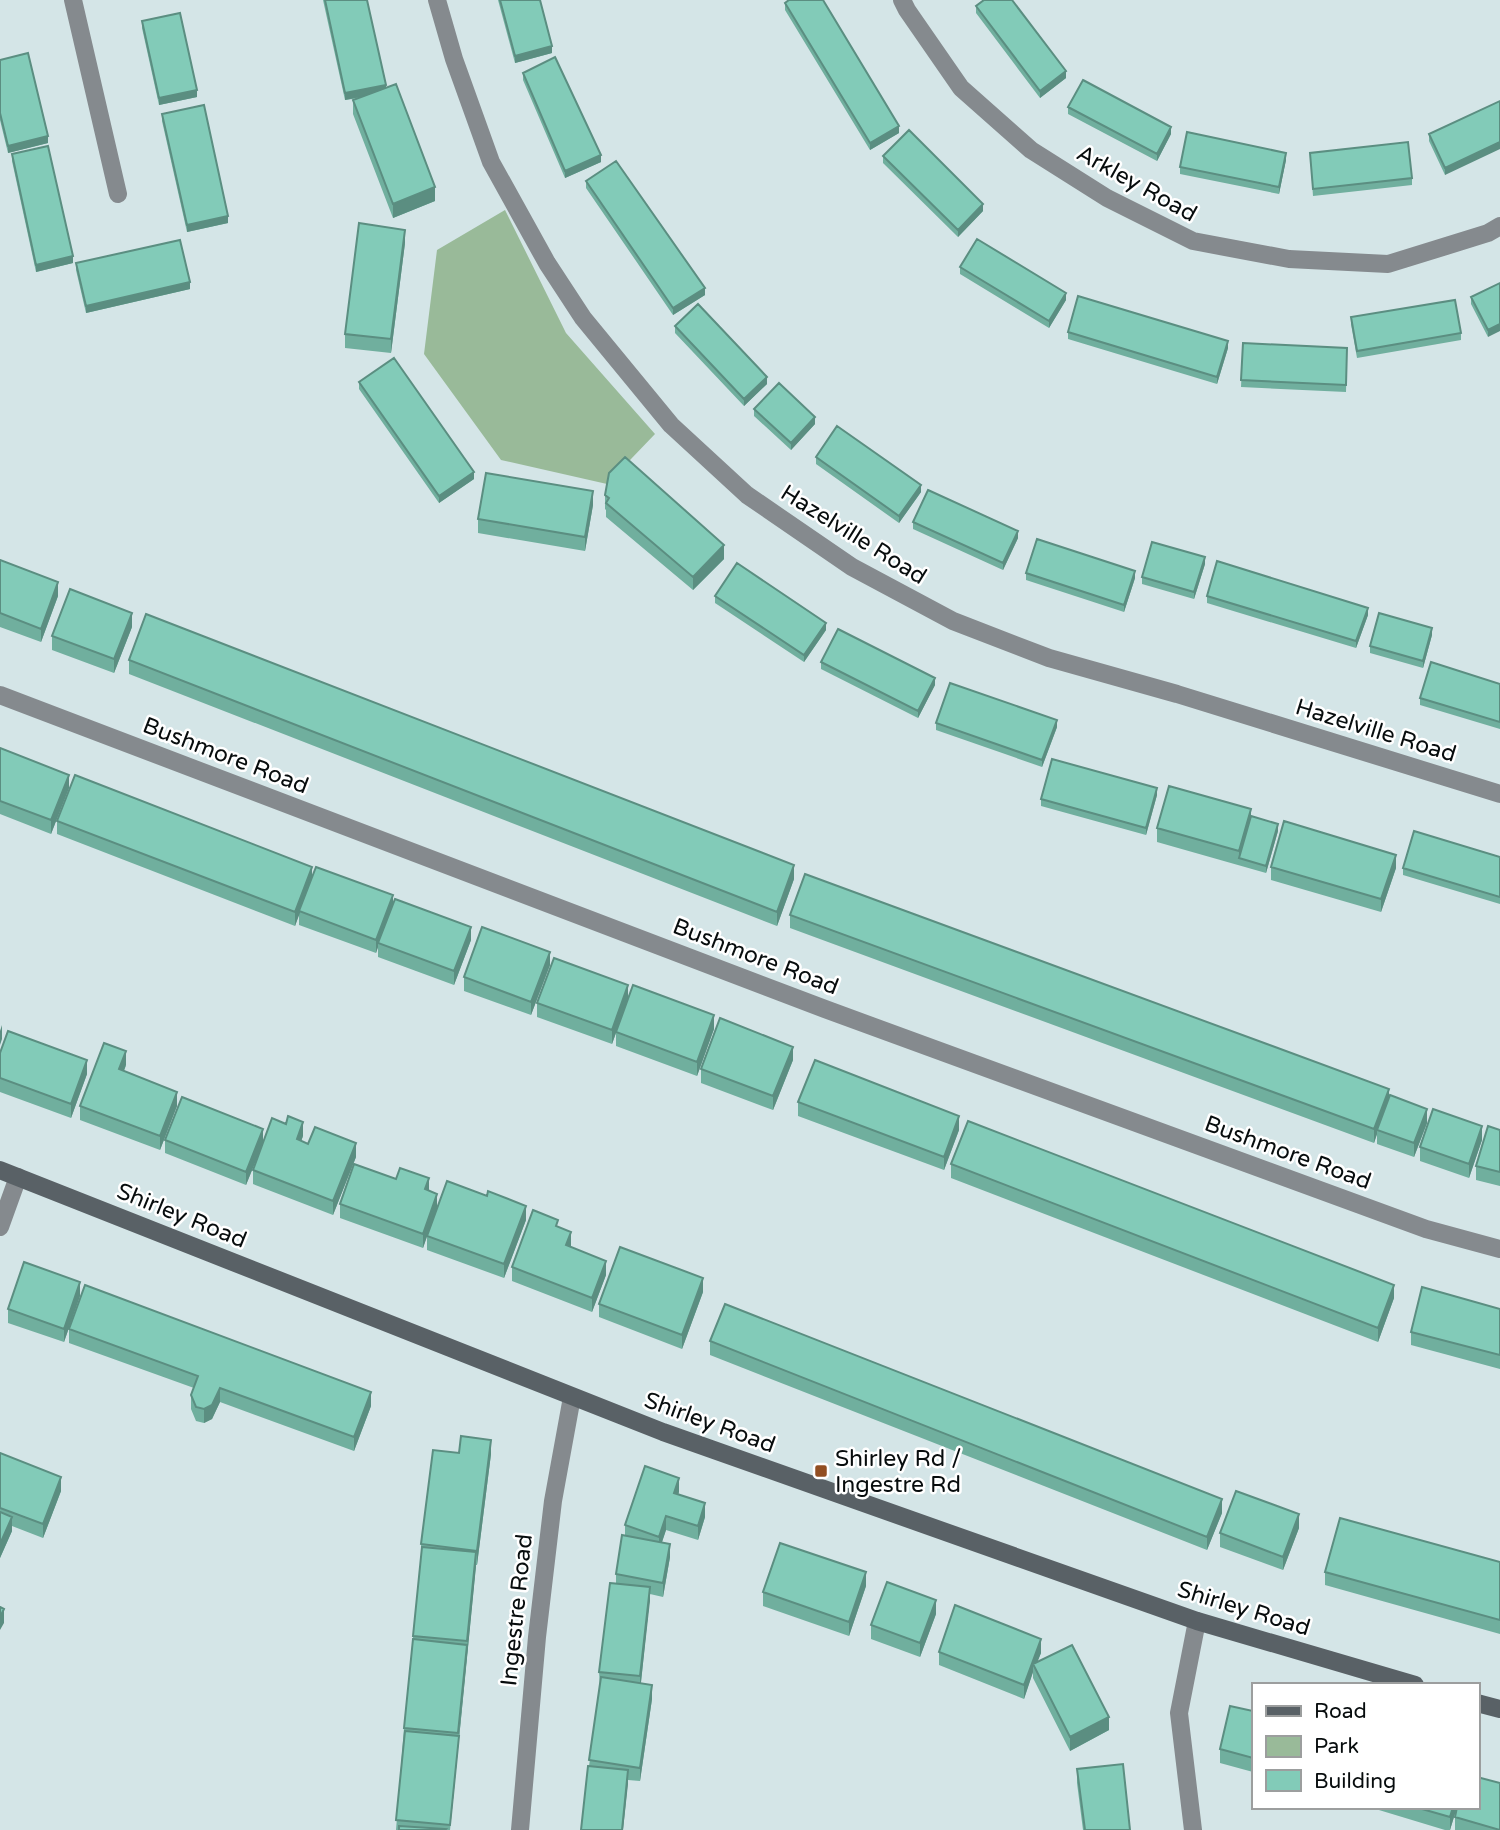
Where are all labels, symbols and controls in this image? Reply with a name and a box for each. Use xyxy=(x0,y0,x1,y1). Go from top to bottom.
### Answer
street label: Arkley Road xyxy=(1072,139,1202,228)
street label: Hazelville Road xyxy=(775,479,932,591)
street label: Hazelville Road xyxy=(1292,693,1459,769)
street label: Bushmore Road xyxy=(139,711,312,800)
street label: Bushmore Road xyxy=(669,912,842,1001)
street label: Bushmore Road xyxy=(1201,1110,1375,1196)
street label: Shirley Road xyxy=(113,1177,251,1255)
street label: Shirley Road xyxy=(640,1386,779,1460)
place label: Shirley Rd / Ingestre Rd xyxy=(835,1445,962,1499)
marker: Shirley Rd / Ingestre Rd xyxy=(813,1463,829,1479)
street label: Ingestre Road xyxy=(495,1533,539,1688)
street label: Shirley Road xyxy=(1174,1575,1313,1642)
legend xyxy=(1252,1683,1479,1809)
text: Road xyxy=(1314,1699,1367,1724)
text: Park xyxy=(1314,1734,1359,1759)
text: Building xyxy=(1314,1769,1396,1794)

